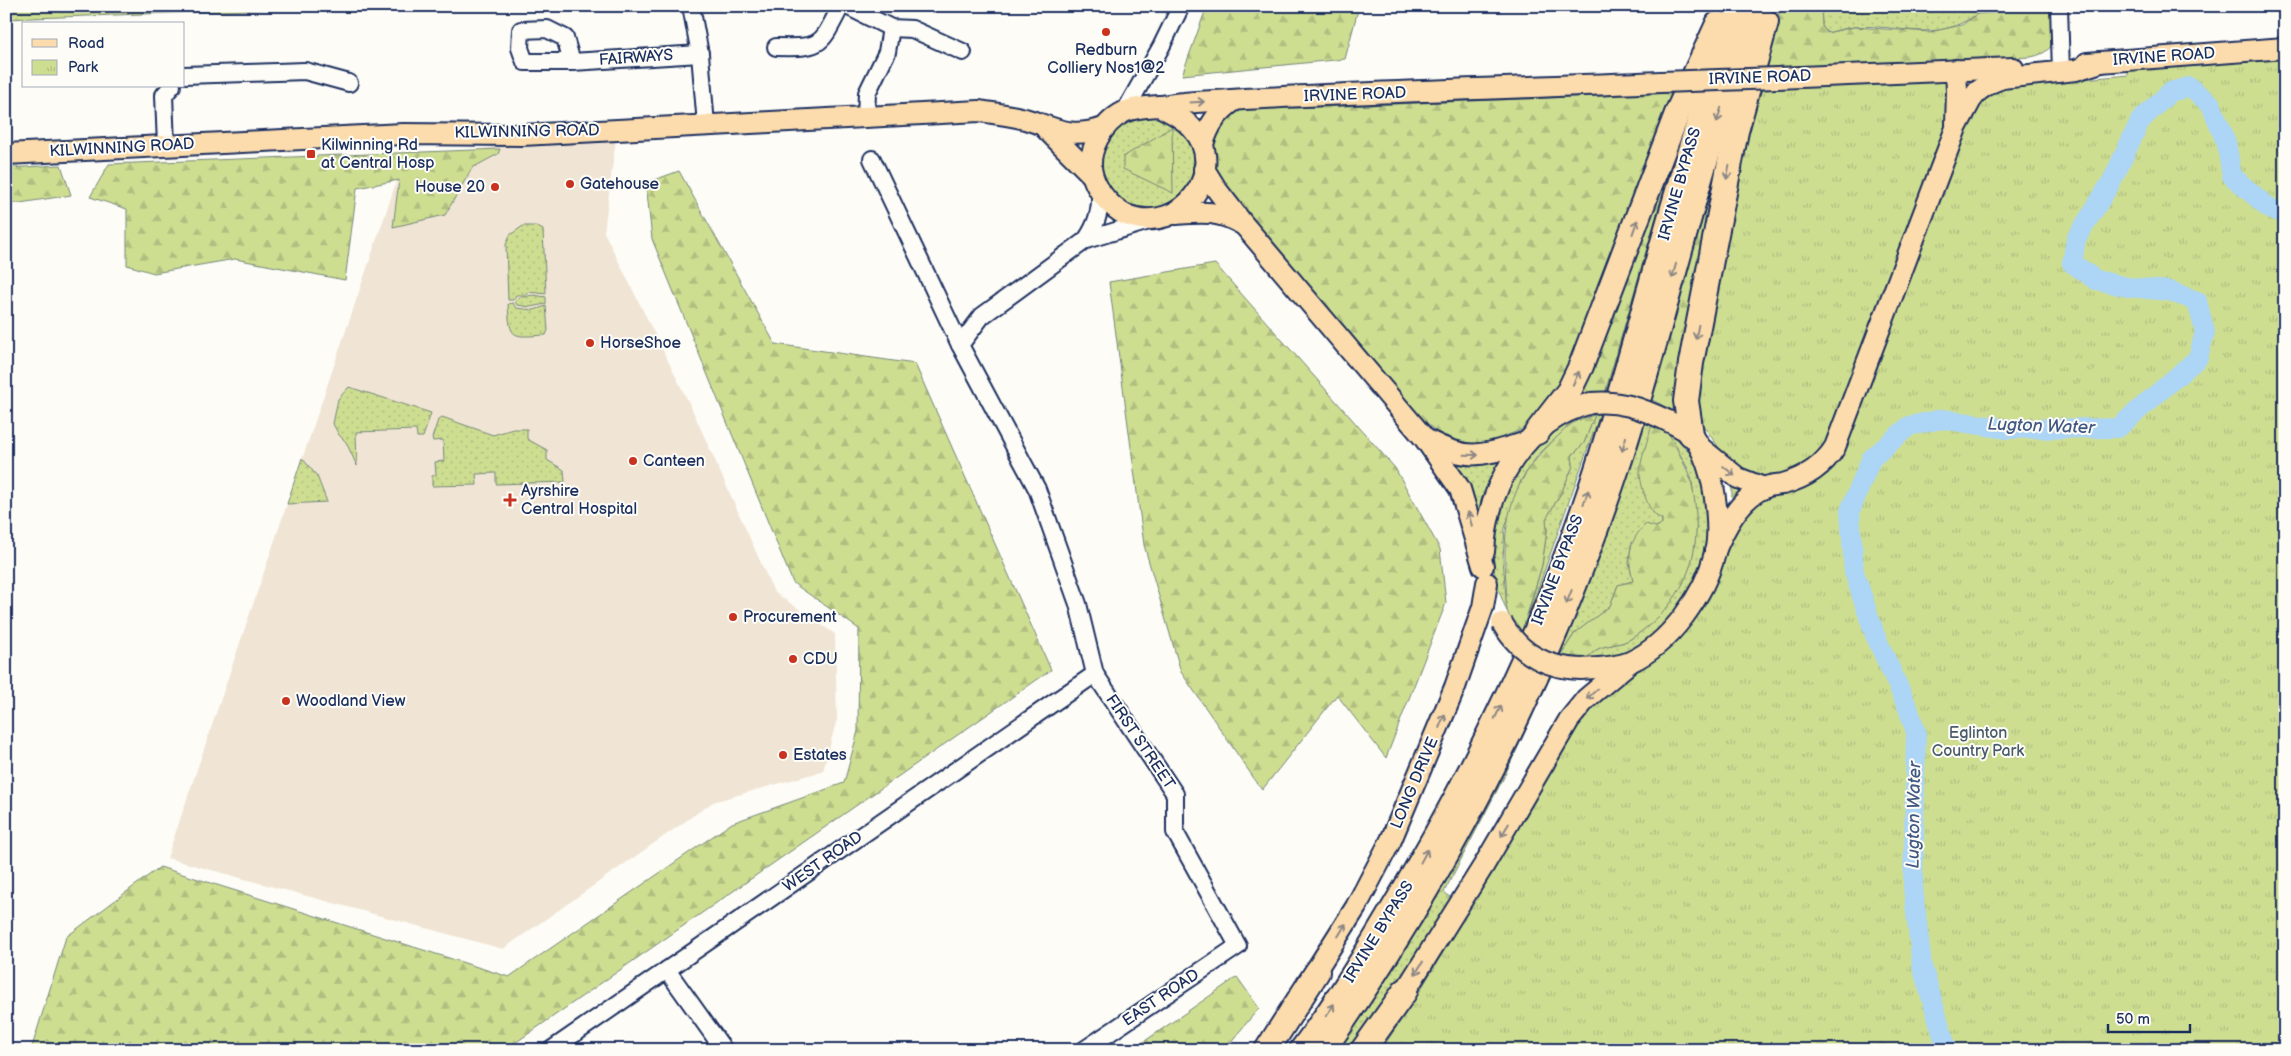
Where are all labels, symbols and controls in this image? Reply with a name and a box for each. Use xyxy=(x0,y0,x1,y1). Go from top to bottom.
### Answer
legend xyxy=(22,22,185,88)
marker: Redburn Colliery Nos1@2 xyxy=(1100,26,1112,38)
text: Road xyxy=(68,34,104,53)
place label: Redburn Colliery Nos1@2 xyxy=(1047,41,1165,78)
street label: IRVINE ROAD xyxy=(2112,44,2216,70)
street label: FAIRWAYS xyxy=(598,46,674,70)
text: Park xyxy=(68,58,99,77)
street label: IRVINE ROAD xyxy=(1708,67,1812,89)
street label: IRVINE ROAD xyxy=(1303,84,1407,106)
one-way arrow xyxy=(1188,97,1205,107)
one-way arrow xyxy=(1714,107,1724,123)
street label: KILWINNING ROAD xyxy=(454,121,600,143)
street label: IRVINE BYPASS xyxy=(1655,125,1705,243)
street label: KILWINNING ROAD xyxy=(49,135,195,161)
place label: Kilwinning Rd at Central Hosp xyxy=(321,136,434,173)
marker: Kilwinning Rd at Central Hosp xyxy=(305,148,317,160)
one-way arrow xyxy=(1722,164,1732,180)
place label: Gatehouse xyxy=(580,175,660,194)
place label: House 20 xyxy=(415,178,485,197)
marker: Gatehouse xyxy=(564,178,576,190)
marker: House 20 xyxy=(489,181,501,193)
one-way arrow xyxy=(1631,219,1640,234)
one-way arrow xyxy=(1668,263,1678,279)
one-way arrow xyxy=(1692,323,1701,339)
place label: HorseShoe xyxy=(600,334,682,353)
marker: HorseShoe xyxy=(584,337,596,349)
one-way arrow xyxy=(1571,371,1581,386)
water label: Lugton Water xyxy=(1987,414,2096,438)
one-way arrow xyxy=(1619,436,1629,452)
one-way arrow xyxy=(1462,450,1478,460)
place label: Canteen xyxy=(643,452,705,471)
marker: Canteen xyxy=(627,455,639,467)
one-way arrow xyxy=(1723,466,1736,477)
place label: Ayrshire Central Hospital xyxy=(521,482,637,519)
one-way arrow xyxy=(1582,490,1591,505)
marker: Ayrshire Central Hospital xyxy=(503,493,517,507)
one-way arrow xyxy=(1464,512,1474,528)
street label: IRVINE BYPASS xyxy=(1528,512,1588,628)
one-way arrow xyxy=(1564,589,1573,604)
place label: Procurement xyxy=(743,608,837,627)
marker: Procurement xyxy=(727,611,739,623)
place label: CDU xyxy=(803,650,838,669)
marker: CDU xyxy=(787,653,799,665)
one-way arrow xyxy=(1586,688,1599,700)
street label: FIRST STREET xyxy=(1101,691,1179,793)
place label: Woodland View xyxy=(296,692,406,711)
marker: Woodland View xyxy=(280,695,292,707)
one-way arrow xyxy=(1494,705,1504,720)
one-way arrow xyxy=(1438,713,1447,728)
park label: Eglinton Country Park xyxy=(1932,724,2024,761)
street label: LONG DRIVE xyxy=(1387,734,1443,832)
place label: Estates xyxy=(793,746,847,765)
marker: Estates xyxy=(777,749,789,761)
water label: Lugton Water xyxy=(1903,760,1925,869)
one-way arrow xyxy=(1499,823,1509,837)
street label: WEST ROAD xyxy=(779,828,867,896)
one-way arrow xyxy=(1419,849,1429,864)
street label: IRVINE BYPASS xyxy=(1340,878,1418,986)
one-way arrow xyxy=(1338,924,1348,938)
one-way arrow xyxy=(1414,961,1424,975)
street label: EAST ROAD xyxy=(1119,965,1203,1031)
scale bar xyxy=(2108,1001,2191,1033)
one-way arrow xyxy=(1325,1003,1335,1017)
text: 50 m xyxy=(2116,1010,2150,1029)

